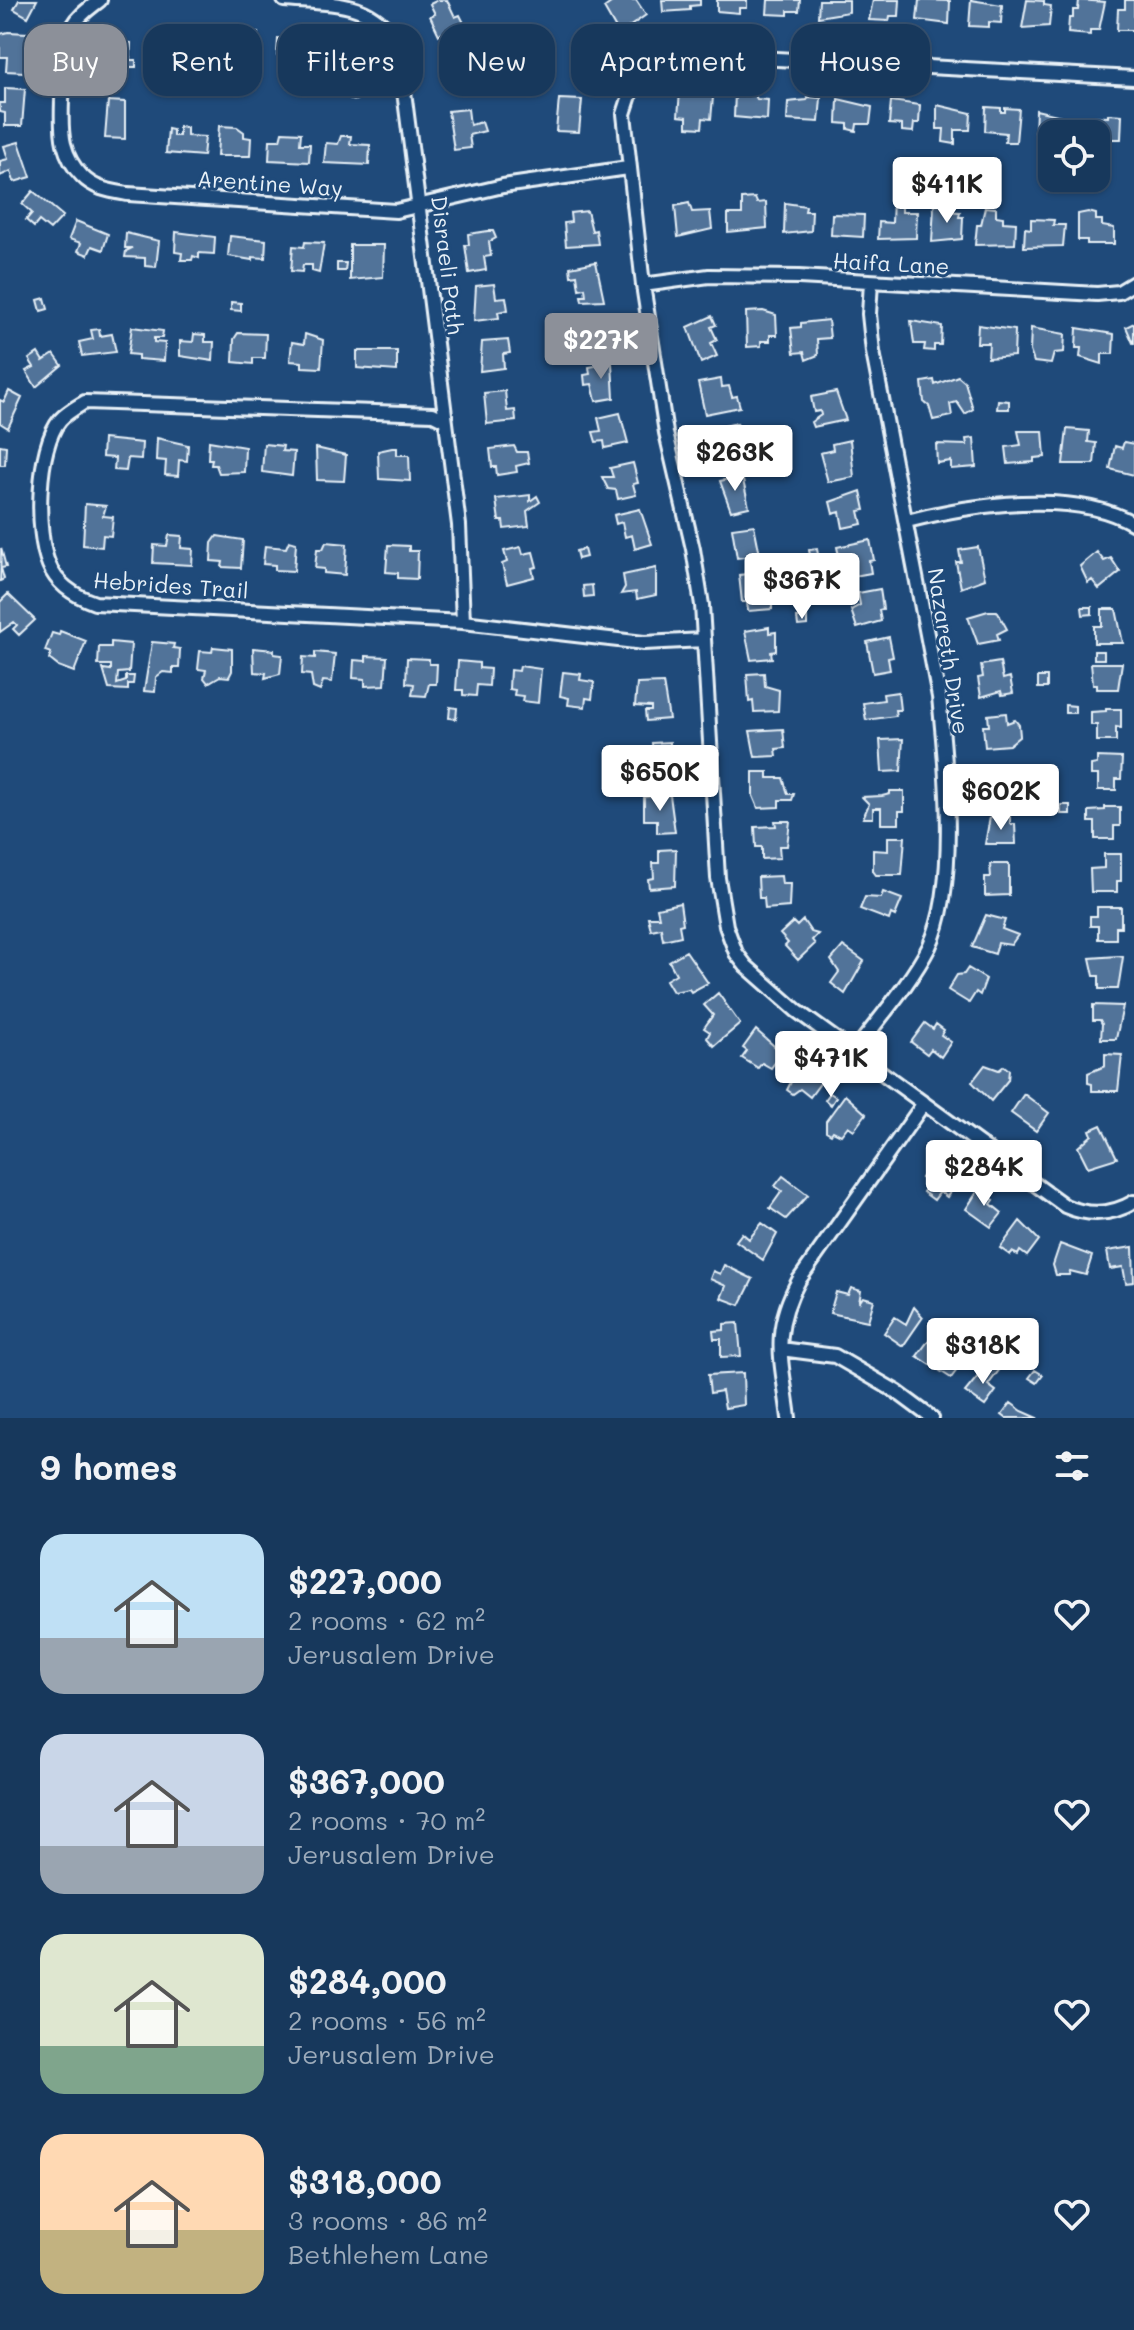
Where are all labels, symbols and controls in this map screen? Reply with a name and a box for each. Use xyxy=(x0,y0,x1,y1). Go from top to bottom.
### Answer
chip: Buy xyxy=(24,24,127,96)
chip: Rent xyxy=(143,24,262,96)
chip: Filters xyxy=(278,24,423,96)
chip: New xyxy=(439,24,555,96)
chip: Apartment xyxy=(571,24,775,96)
chip: House xyxy=(791,24,930,96)
map controls xyxy=(1038,120,1110,192)
button: locate xyxy=(1038,120,1110,192)
pin: $411K xyxy=(891,157,1003,225)
street label: Arentine Way xyxy=(196,163,344,203)
text: $411K xyxy=(911,166,983,200)
street label: Disraeli Path xyxy=(425,194,471,336)
street label: Haifa Lane xyxy=(832,245,950,281)
pin: $227K xyxy=(545,313,657,381)
text: $227K xyxy=(563,322,639,356)
pin: $263K xyxy=(679,425,791,493)
text: $263K xyxy=(695,434,775,468)
pin: $367K xyxy=(746,553,858,621)
text: $367K xyxy=(763,562,842,596)
street label: Hebrides Trail xyxy=(92,565,250,605)
street label: Nazareth Drive xyxy=(922,566,976,736)
pin: $650K xyxy=(604,745,716,813)
text: $650K xyxy=(620,754,700,788)
pin: $602K xyxy=(945,764,1057,832)
text: $602K xyxy=(961,773,1041,807)
pin: $471K xyxy=(775,1031,887,1099)
text: $471K xyxy=(793,1040,869,1074)
pin: $284K xyxy=(928,1140,1040,1208)
text: $284K xyxy=(944,1149,1024,1183)
pin: $318K xyxy=(927,1318,1039,1386)
text: $318K xyxy=(945,1327,1021,1361)
text: 9 homes xyxy=(40,1444,177,1489)
icon: filters xyxy=(1050,1444,1094,1488)
text: $227,000 xyxy=(288,1558,442,1603)
icon: home xyxy=(104,1566,200,1662)
icon: heart xyxy=(1050,1592,1094,1636)
text: 2 rooms · 62 m² xyxy=(288,1603,485,1637)
text: Jerusalem Drive xyxy=(288,1637,495,1671)
text: $367,000 xyxy=(288,1758,445,1803)
icon: home xyxy=(104,1766,200,1862)
icon: heart xyxy=(1050,1792,1094,1836)
text: 2 rooms · 70 m² xyxy=(288,1803,485,1837)
text: Jerusalem Drive xyxy=(288,1837,495,1871)
text: $284,000 xyxy=(288,1958,447,2003)
icon: home xyxy=(104,1966,200,2062)
icon: heart xyxy=(1050,1992,1094,2036)
text: 2 rooms · 56 m² xyxy=(288,2003,486,2037)
text: Jerusalem Drive xyxy=(288,2037,495,2071)
text: $318,000 xyxy=(288,2158,442,2203)
icon: home xyxy=(104,2166,200,2262)
icon: heart xyxy=(1050,2192,1094,2236)
text: 3 rooms · 86 m² xyxy=(288,2203,487,2237)
text: Bethlehem Lane xyxy=(288,2237,489,2271)

